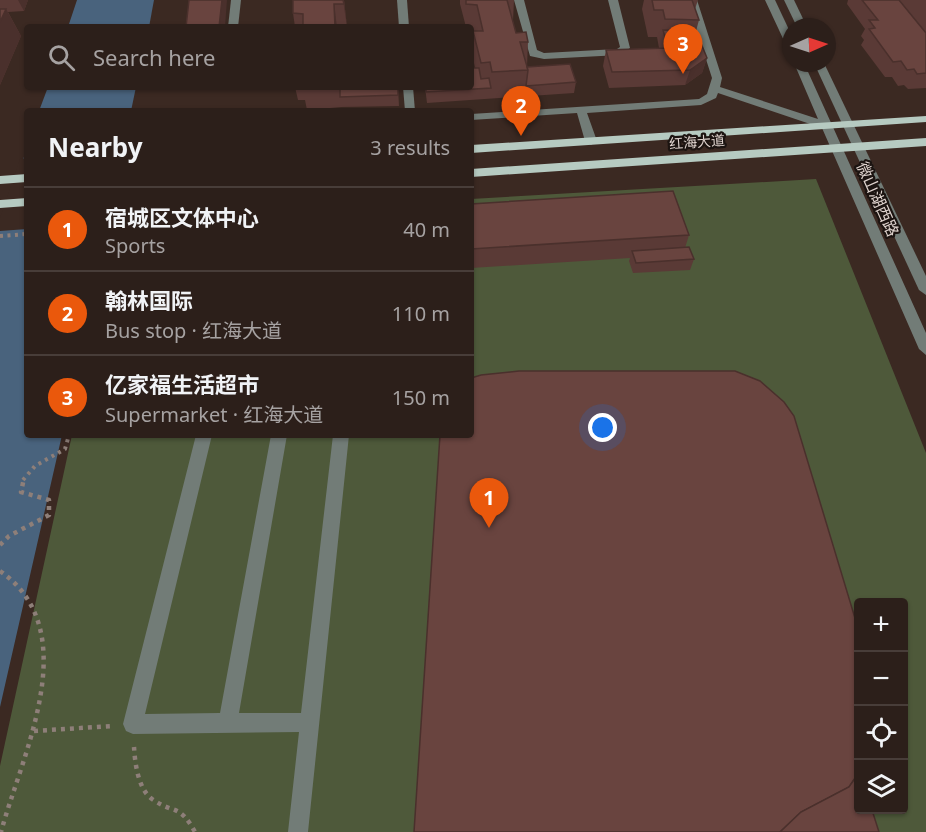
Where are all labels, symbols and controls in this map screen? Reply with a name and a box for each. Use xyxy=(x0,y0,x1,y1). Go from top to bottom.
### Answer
north arrow xyxy=(782,18,836,72)
search box xyxy=(24,24,474,90)
pin: 3 xyxy=(664,25,702,74)
icon: search xyxy=(45,41,78,74)
text: Search here xyxy=(93,42,215,72)
pin: 2 xyxy=(502,86,540,136)
text: Nearby xyxy=(48,129,143,165)
street label: 红海大道 xyxy=(668,130,726,153)
text: 3 results xyxy=(370,134,450,161)
street label: 微山湖西路 xyxy=(852,158,904,240)
text: 宿城区文体中心 xyxy=(105,202,259,232)
text: 1 xyxy=(62,216,73,243)
text: 40 m xyxy=(403,216,450,243)
text: Sports xyxy=(105,232,165,259)
text: 翰林国际 xyxy=(105,285,193,315)
text: 2 xyxy=(62,300,73,327)
text: 110 m xyxy=(392,300,450,327)
text: Bus stop · 红海大道 xyxy=(105,317,282,344)
text: 亿家福生活超市 xyxy=(105,369,259,399)
text: 3 xyxy=(62,384,73,411)
text: 150 m xyxy=(392,384,450,411)
text: Supermarket · 红海大道 xyxy=(105,401,323,428)
your location xyxy=(588,413,617,442)
pin: 1 xyxy=(470,478,508,528)
map controls xyxy=(854,598,908,814)
button: + xyxy=(854,598,908,652)
button: − xyxy=(854,652,908,706)
button: locate xyxy=(854,706,908,760)
button: layers xyxy=(854,760,908,814)

